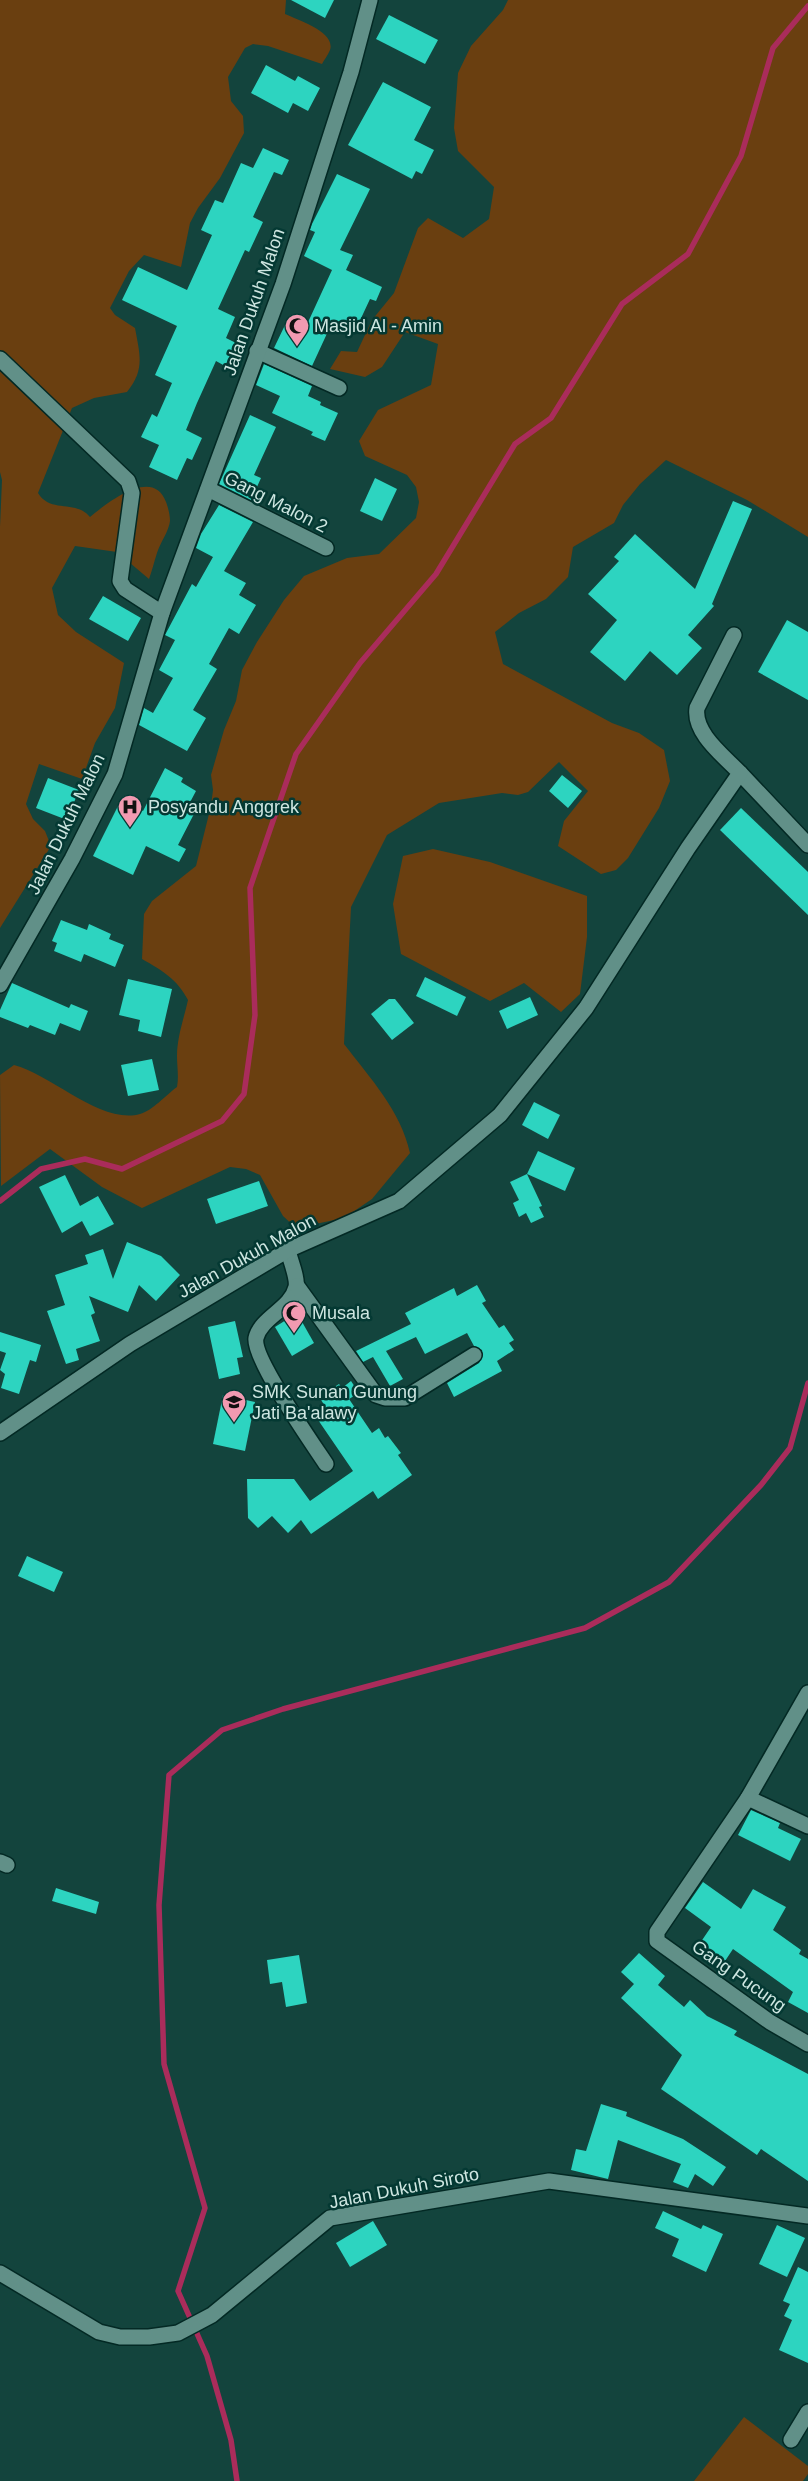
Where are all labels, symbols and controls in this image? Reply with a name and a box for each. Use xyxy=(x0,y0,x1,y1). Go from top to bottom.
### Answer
street label: Jalan Dukuh Malon xyxy=(219,226,289,378)
mosque icon: Masjid Al - Amin xyxy=(284,313,310,347)
place label: Masjid Al - Amin xyxy=(314,316,442,336)
street label: Gang Malon 2 xyxy=(221,467,331,537)
street label: Jalan Dukuh Malon xyxy=(23,750,109,898)
hospital icon: Posyandu Anggrek xyxy=(117,794,143,828)
place label: Posyandu Anggrek xyxy=(148,797,300,817)
street label: Jalan Dukuh Malon xyxy=(175,1210,319,1302)
mosque icon: Musala xyxy=(281,1300,307,1334)
place label: Musala xyxy=(312,1303,371,1323)
place label: SMK Sunan Gunung Jati Ba'alawy xyxy=(252,1382,417,1423)
school or university icon: SMK Sunan Gunung Jati Ba'alawy xyxy=(221,1389,247,1423)
street label: Gang Pucung xyxy=(688,1936,790,2016)
street label: Jalan Dukuh Siroto xyxy=(327,2164,481,2212)

